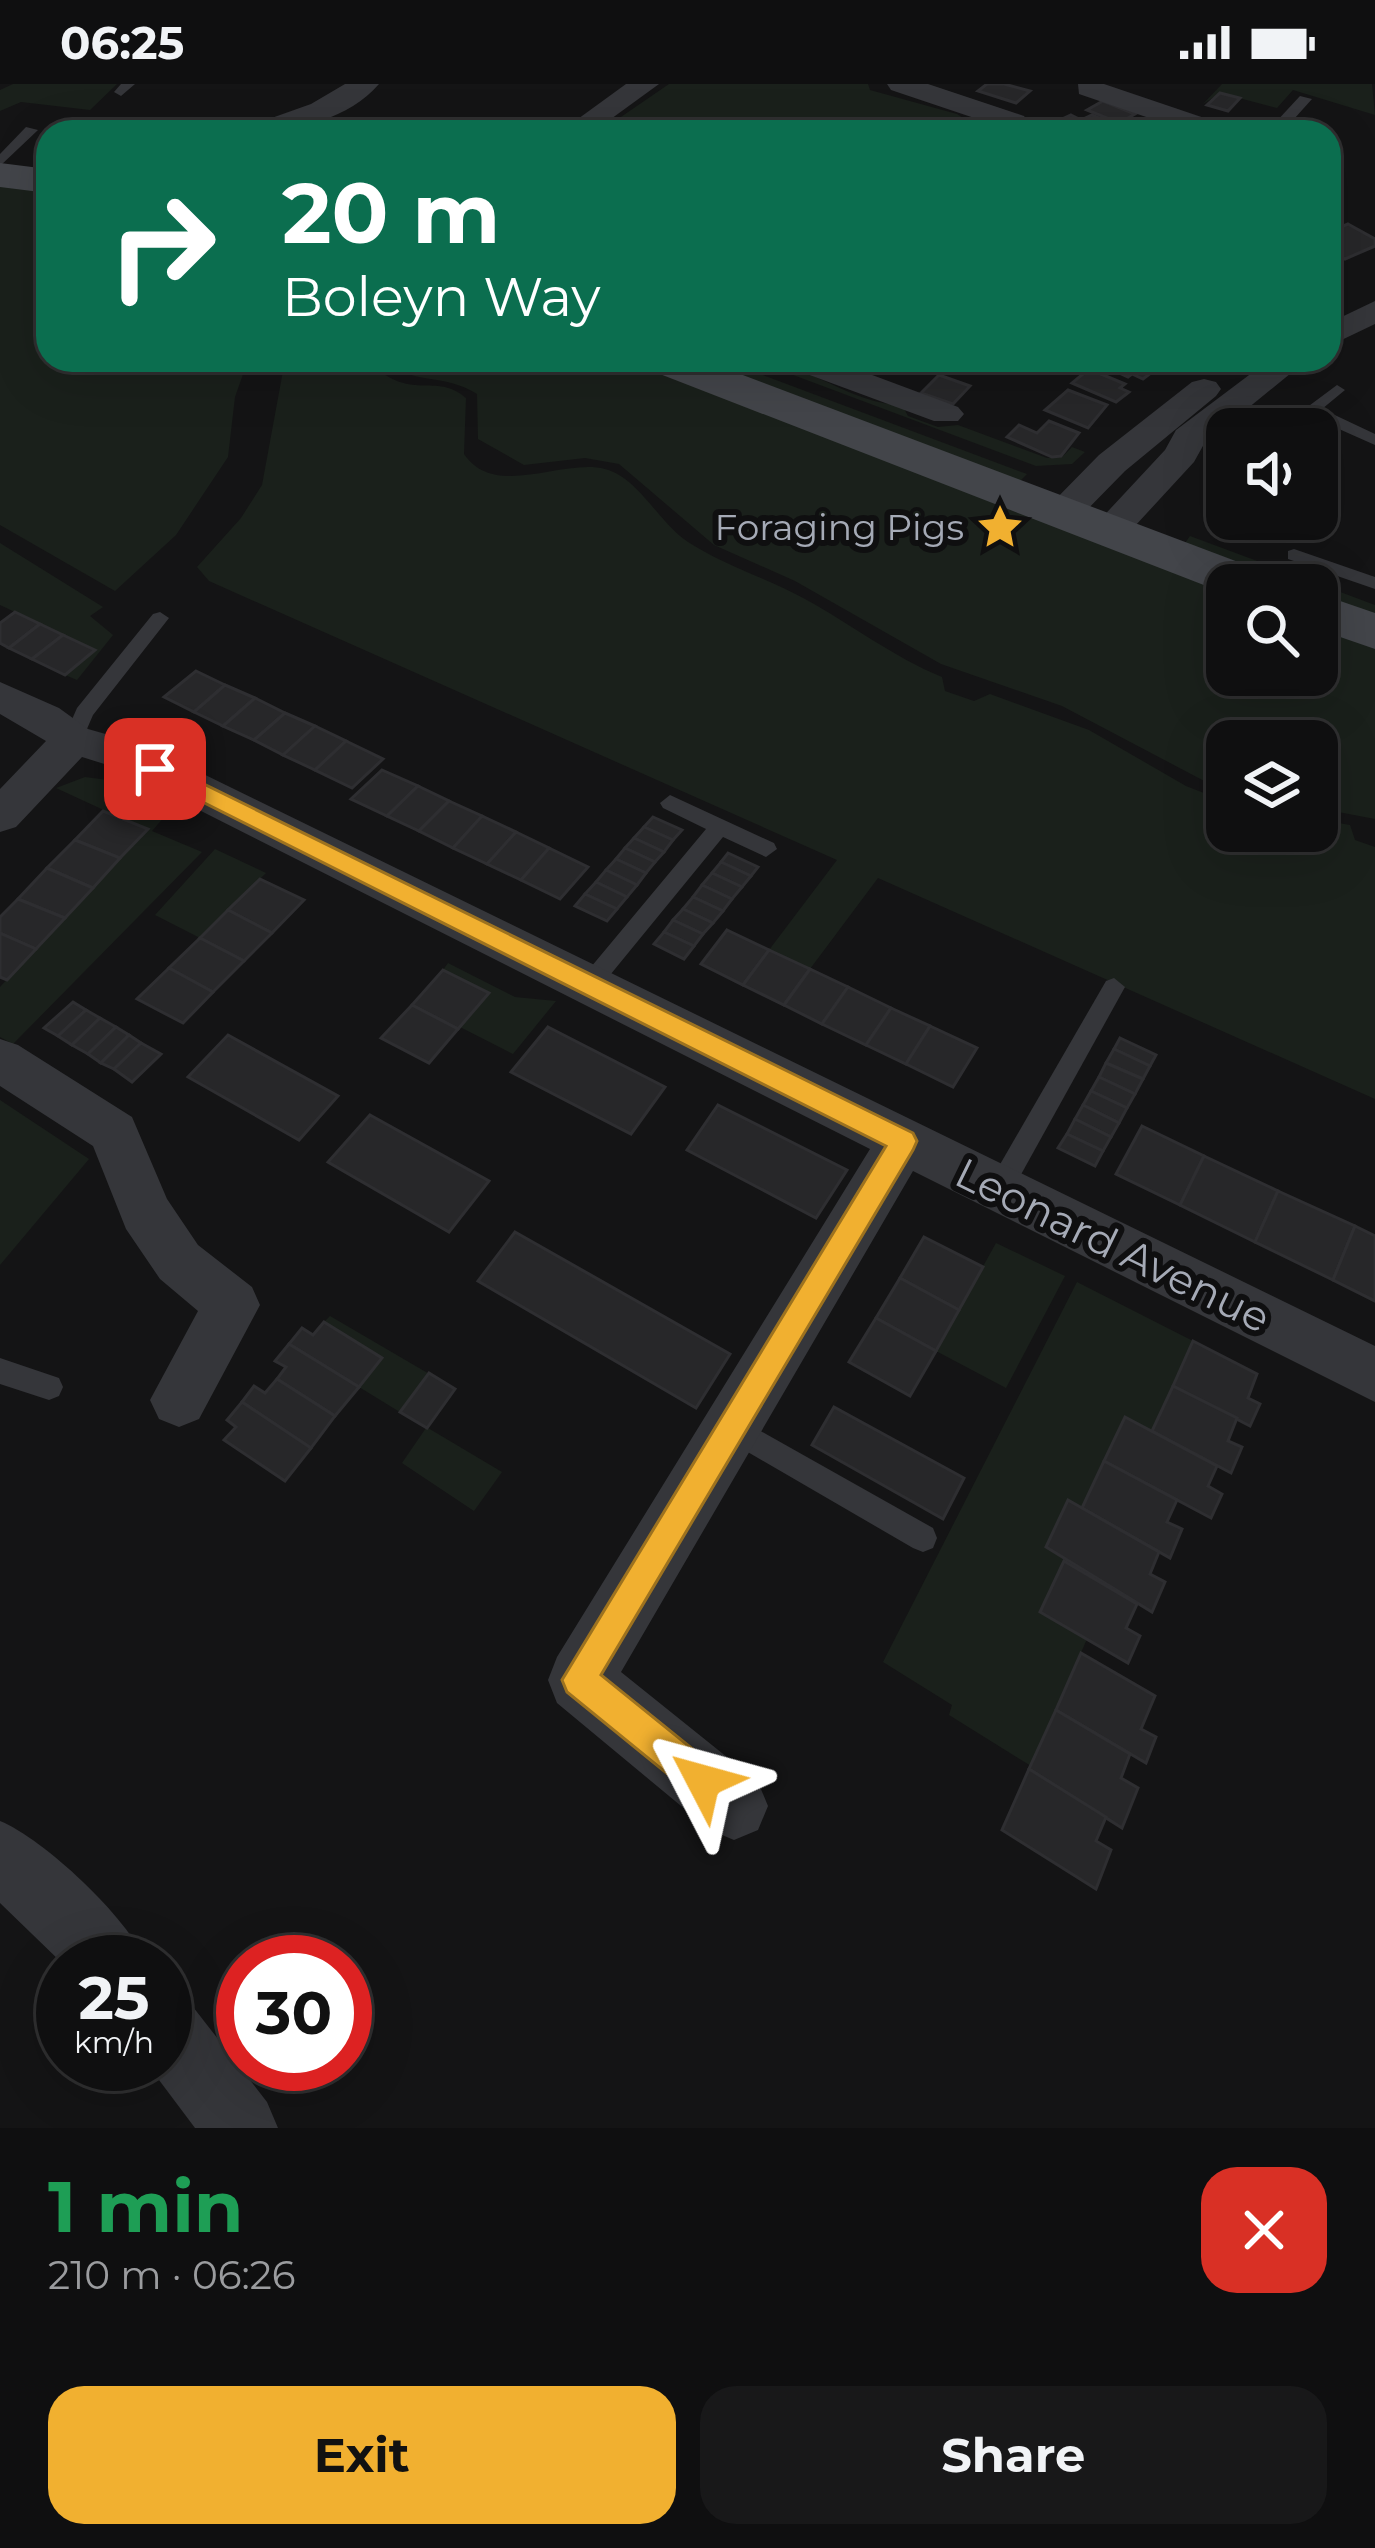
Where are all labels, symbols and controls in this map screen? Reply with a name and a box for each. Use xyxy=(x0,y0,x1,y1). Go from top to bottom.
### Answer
text: 06:25 xyxy=(60,15,184,70)
text: 20 m xyxy=(282,162,500,264)
icon: right xyxy=(84,168,240,324)
text: Boleyn Way xyxy=(282,264,600,330)
map controls xyxy=(1206,408,1338,852)
button: sound xyxy=(1206,408,1338,540)
place icon: Foraging Pigs xyxy=(975,502,1025,552)
place label: Foraging Pigs xyxy=(715,505,964,549)
button: search xyxy=(1206,564,1338,696)
pin xyxy=(104,718,206,820)
button: layers xyxy=(1206,720,1338,852)
icon: arrive xyxy=(122,736,188,802)
street label: Leonard Avenue xyxy=(947,1146,1279,1344)
position arrow xyxy=(640,1718,766,1844)
speed limit sign: 30 xyxy=(216,1935,372,2091)
text: 25 xyxy=(78,1961,150,2034)
text: km/h xyxy=(74,2024,154,2061)
text: 1 min xyxy=(48,2162,244,2250)
button: close xyxy=(1201,2167,1327,2293)
text: 210 m · 06:26 xyxy=(48,2251,296,2299)
button: Exit xyxy=(48,2386,676,2524)
button: Share xyxy=(700,2386,1327,2524)

